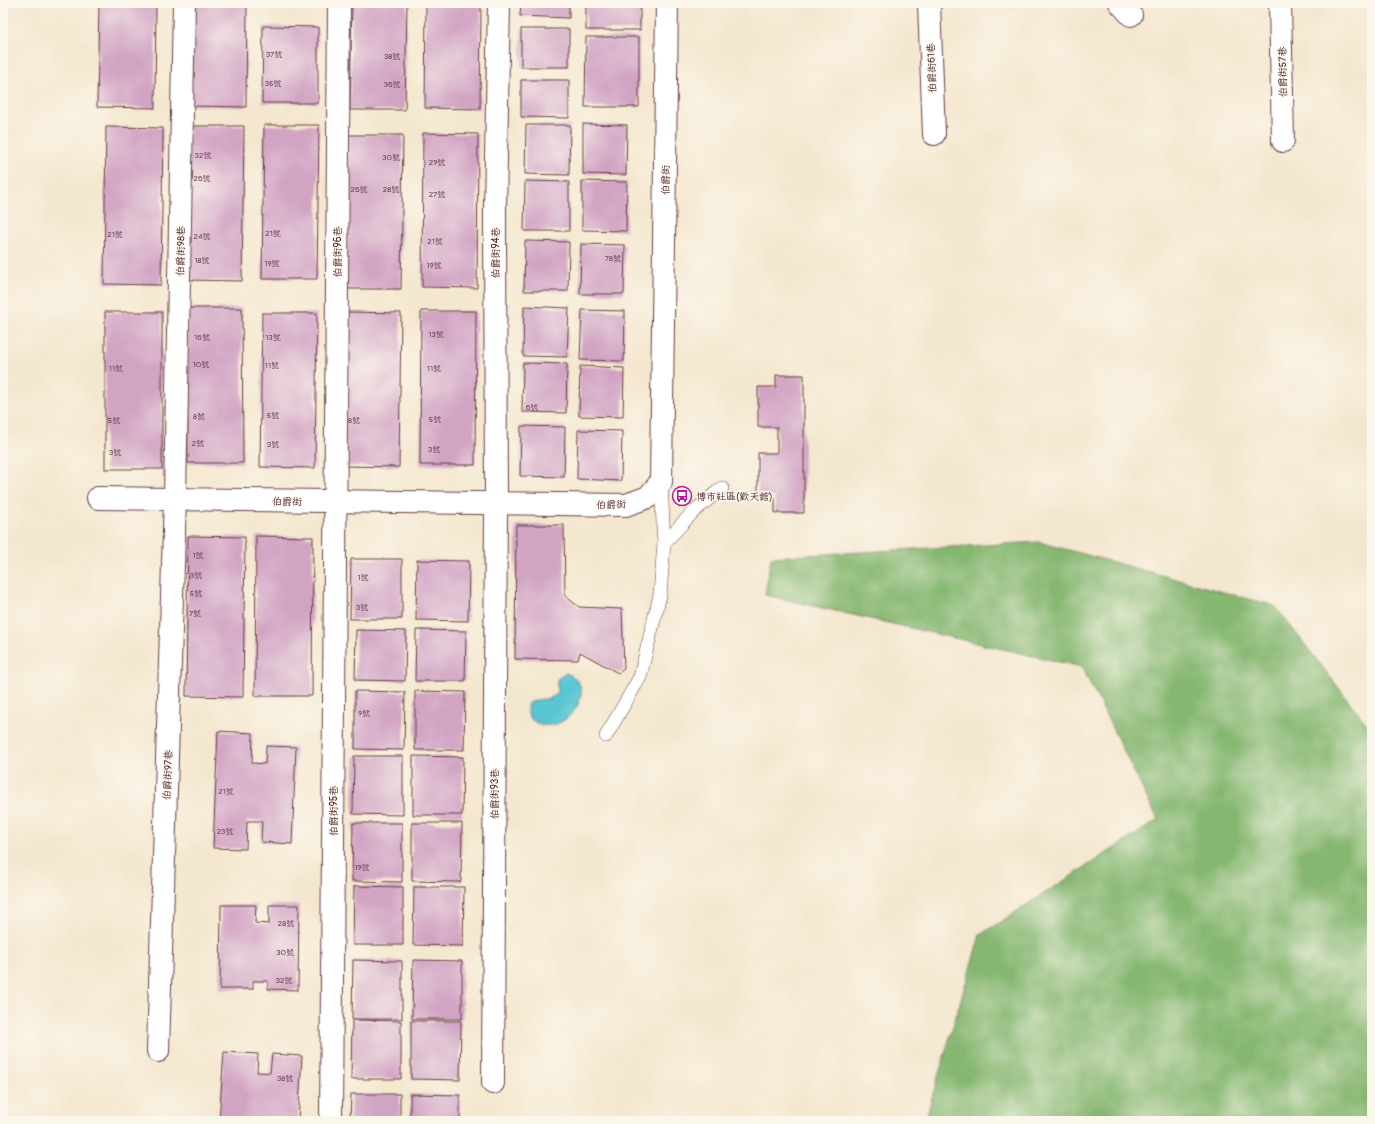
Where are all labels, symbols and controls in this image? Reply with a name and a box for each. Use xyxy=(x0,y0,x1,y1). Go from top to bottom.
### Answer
street label: 伯爵街61巷 xyxy=(925,42,939,93)
street label: 伯爵街57巷 xyxy=(1277,46,1289,97)
house number: 37號 xyxy=(266,50,282,59)
house number: 38號 xyxy=(384,52,400,61)
house number: 35號 xyxy=(265,79,281,88)
house number: 36號 xyxy=(383,80,401,89)
house number: 32號 xyxy=(195,151,211,160)
house number: 30號 xyxy=(382,153,400,162)
house number: 29號 xyxy=(429,158,445,167)
street label: 伯爵街 xyxy=(660,165,672,195)
house number: 26號 xyxy=(193,174,211,183)
house number: 26號 xyxy=(350,185,368,194)
house number: 28號 xyxy=(383,185,399,194)
house number: 27號 xyxy=(429,190,445,199)
street label: 伯爵街98巷 xyxy=(175,225,187,276)
street label: 伯爵街96巷 xyxy=(332,226,344,277)
street label: 伯爵街94巷 xyxy=(490,227,502,278)
house number: 21號 xyxy=(265,229,281,238)
house number: 21號 xyxy=(107,230,123,239)
house number: 24號 xyxy=(193,232,211,241)
house number: 21號 xyxy=(427,237,443,246)
house number: 78號 xyxy=(605,254,621,263)
house number: 18號 xyxy=(194,256,210,265)
house number: 19號 xyxy=(264,259,280,268)
house number: 19號 xyxy=(426,261,442,270)
house number: 13號 xyxy=(428,330,444,339)
house number: 16號 xyxy=(194,333,210,342)
house number: 13號 xyxy=(265,333,281,342)
house number: 10號 xyxy=(193,360,209,369)
house number: 11號 xyxy=(265,361,279,370)
house number: 11號 xyxy=(109,364,123,373)
house number: 11號 xyxy=(427,364,441,373)
house number: 6號 xyxy=(526,403,538,412)
house number: 5號 xyxy=(267,411,279,420)
house number: 8號 xyxy=(193,412,205,421)
house number: 5號 xyxy=(429,415,441,424)
house number: 5號 xyxy=(108,416,120,425)
house number: 8號 xyxy=(348,416,360,425)
house number: 2號 xyxy=(192,439,204,448)
house number: 3號 xyxy=(267,440,279,449)
house number: 3號 xyxy=(428,445,440,454)
house number: 3號 xyxy=(109,448,121,457)
bus stop icon: 博市社區(歡天館) xyxy=(671,485,693,507)
place label: 博市社區(歡天館) xyxy=(696,491,773,503)
street label: 伯爵街 xyxy=(272,496,302,508)
street label: 伯爵街 xyxy=(596,498,626,512)
house number: 1號 xyxy=(192,551,204,560)
house number: 3號 xyxy=(190,571,202,580)
house number: 1號 xyxy=(357,573,369,582)
house number: 5號 xyxy=(190,589,202,598)
house number: 3號 xyxy=(356,603,368,612)
house number: 7號 xyxy=(189,609,201,618)
house number: 9號 xyxy=(358,709,370,718)
street label: 伯爵街97巷 xyxy=(161,749,175,800)
street label: 伯爵街93巷 xyxy=(489,768,501,819)
street label: 伯爵街95巷 xyxy=(328,785,340,836)
house number: 21號 xyxy=(218,787,234,796)
house number: 23號 xyxy=(217,827,233,836)
house number: 19號 xyxy=(354,863,370,872)
house number: 28號 xyxy=(278,919,294,928)
house number: 30號 xyxy=(276,948,294,957)
house number: 32號 xyxy=(276,976,292,985)
house number: 38號 xyxy=(277,1074,293,1083)

